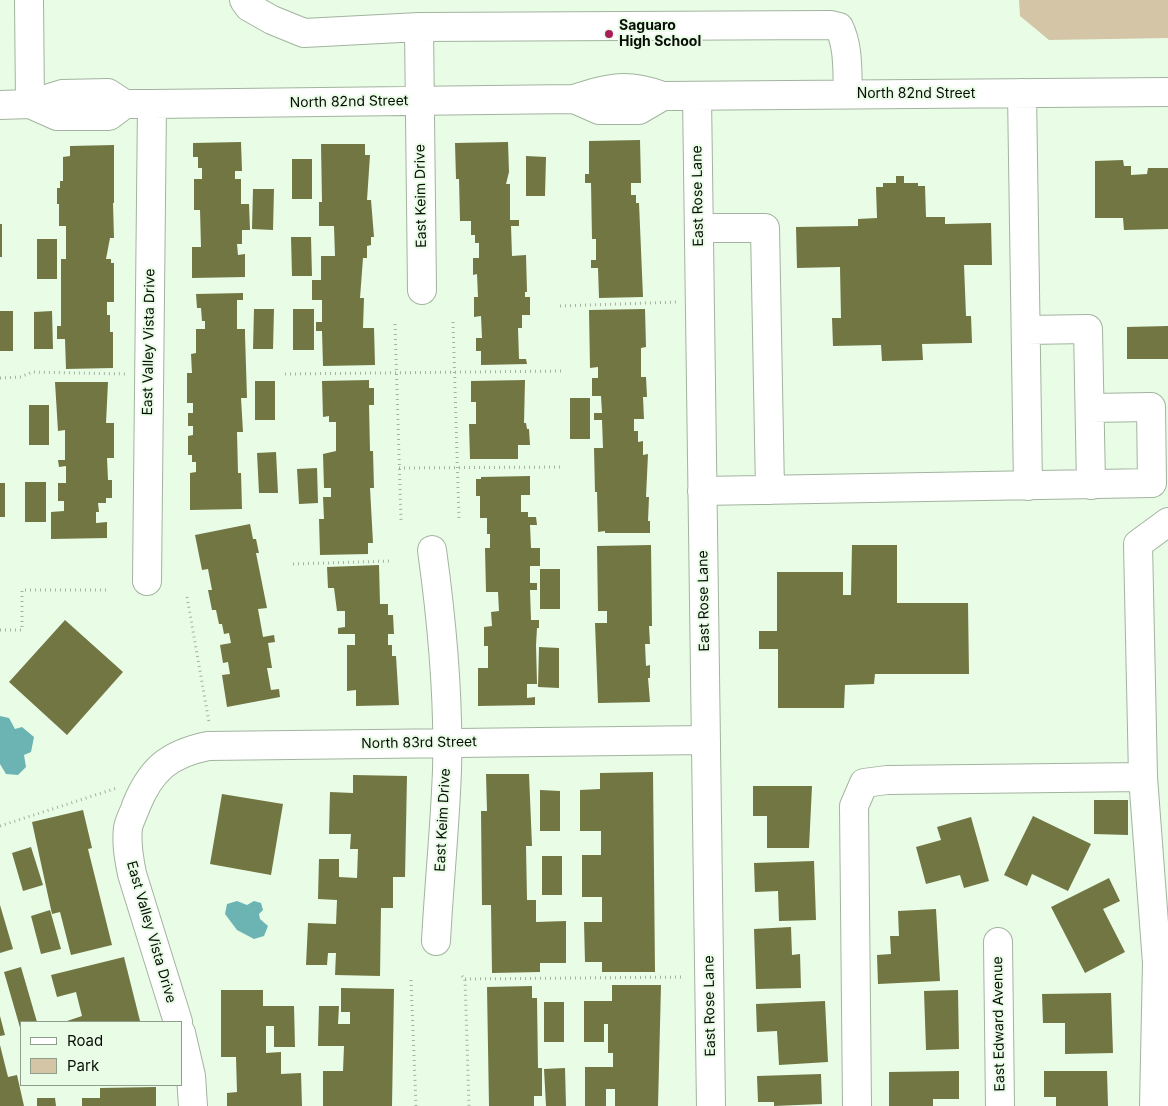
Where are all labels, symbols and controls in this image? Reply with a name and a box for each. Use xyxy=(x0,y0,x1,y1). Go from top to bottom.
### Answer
place label: Saguaro High School xyxy=(619,18,701,50)
marker: Saguaro High School xyxy=(603,28,615,40)
street label: North 82nd Street xyxy=(857,86,975,102)
street label: North 82nd Street xyxy=(290,93,408,111)
street label: East Keim Drive xyxy=(412,144,430,248)
street label: East Rose Lane xyxy=(689,145,707,247)
street label: East Valley Vista Drive xyxy=(139,268,159,416)
street label: East Rose Lane xyxy=(695,550,713,652)
street label: North 83rd Street xyxy=(361,734,477,752)
street label: East Keim Drive xyxy=(432,768,454,872)
street label: East Valley Vista Drive xyxy=(123,859,179,1005)
street label: East Rose Lane xyxy=(701,955,719,1057)
street label: East Edward Avenue xyxy=(989,956,1009,1092)
legend xyxy=(20,1021,182,1086)
text: Road xyxy=(67,1031,103,1050)
text: Park xyxy=(67,1056,99,1075)

